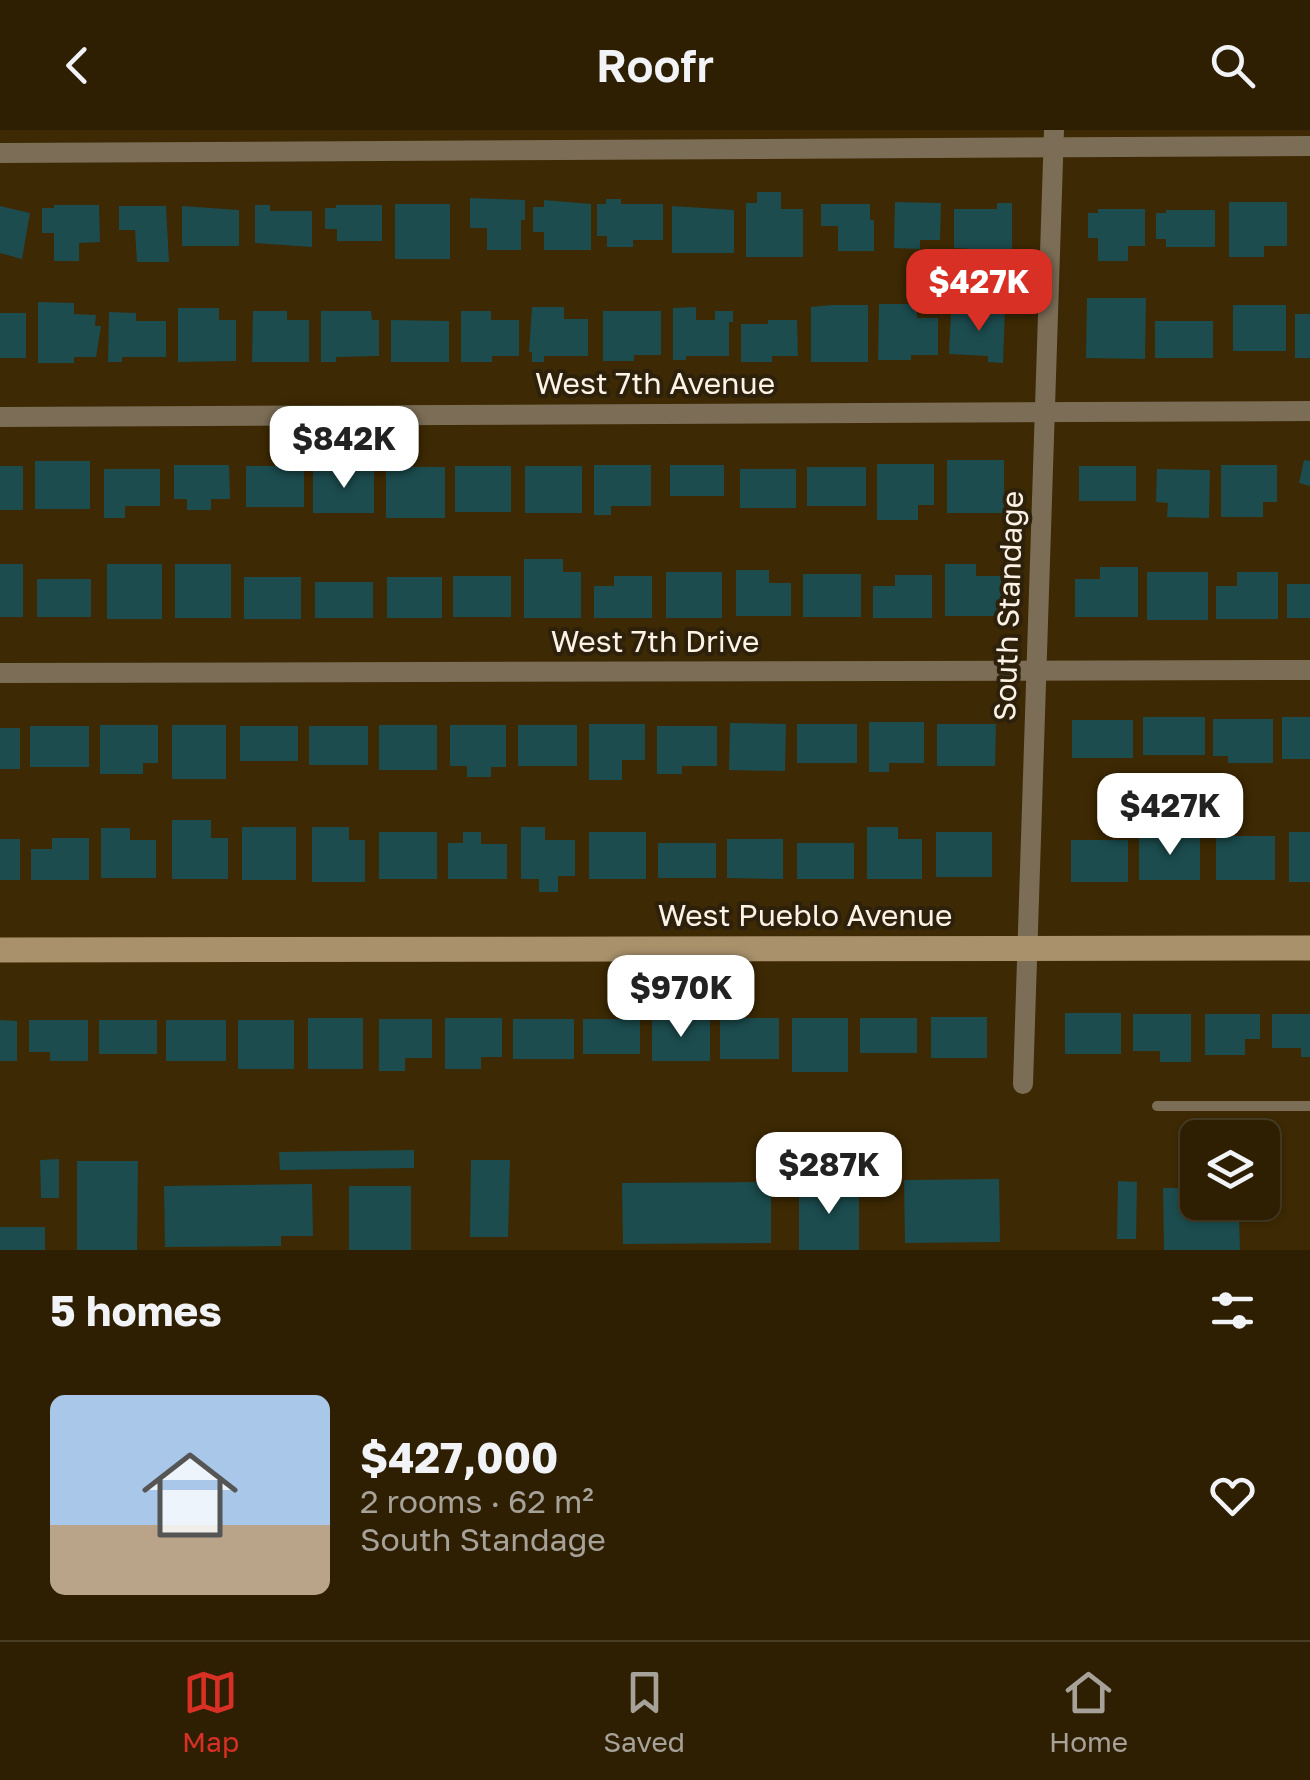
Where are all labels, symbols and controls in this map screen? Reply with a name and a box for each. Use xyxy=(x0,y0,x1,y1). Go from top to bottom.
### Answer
icon: back xyxy=(50,38,105,93)
text: Roofr xyxy=(596,38,714,92)
icon: search xyxy=(1205,38,1260,93)
pin: $427K xyxy=(909,249,1049,334)
text: $427K xyxy=(928,262,1030,300)
street label: West 7th Avenue xyxy=(535,365,775,401)
pin: $842K xyxy=(274,406,414,491)
text: $842K xyxy=(292,419,396,457)
street label: South Standage xyxy=(986,490,1030,722)
street label: West 7th Drive xyxy=(551,623,759,659)
pin: $427K xyxy=(1100,773,1240,858)
text: $427K xyxy=(1119,786,1221,824)
street label: West Pueblo Avenue xyxy=(658,897,952,933)
pin: $970K xyxy=(611,955,751,1040)
text: $970K xyxy=(629,968,733,1006)
map controls xyxy=(1180,1120,1280,1220)
button: layers xyxy=(1180,1120,1280,1220)
pin: $287K xyxy=(759,1132,899,1217)
text: $287K xyxy=(778,1145,880,1183)
icon: filters xyxy=(1205,1283,1260,1338)
text: 5 homes xyxy=(50,1285,222,1335)
text: $427,000 xyxy=(360,1432,558,1482)
icon: home xyxy=(130,1435,250,1555)
icon: heart xyxy=(1205,1468,1260,1523)
text: 2 rooms · 62 m² xyxy=(360,1482,594,1520)
text: South Standage xyxy=(360,1520,606,1558)
tab: Map xyxy=(182,1665,239,1758)
tab: Saved xyxy=(603,1665,685,1758)
tab: Home xyxy=(1049,1665,1128,1758)

